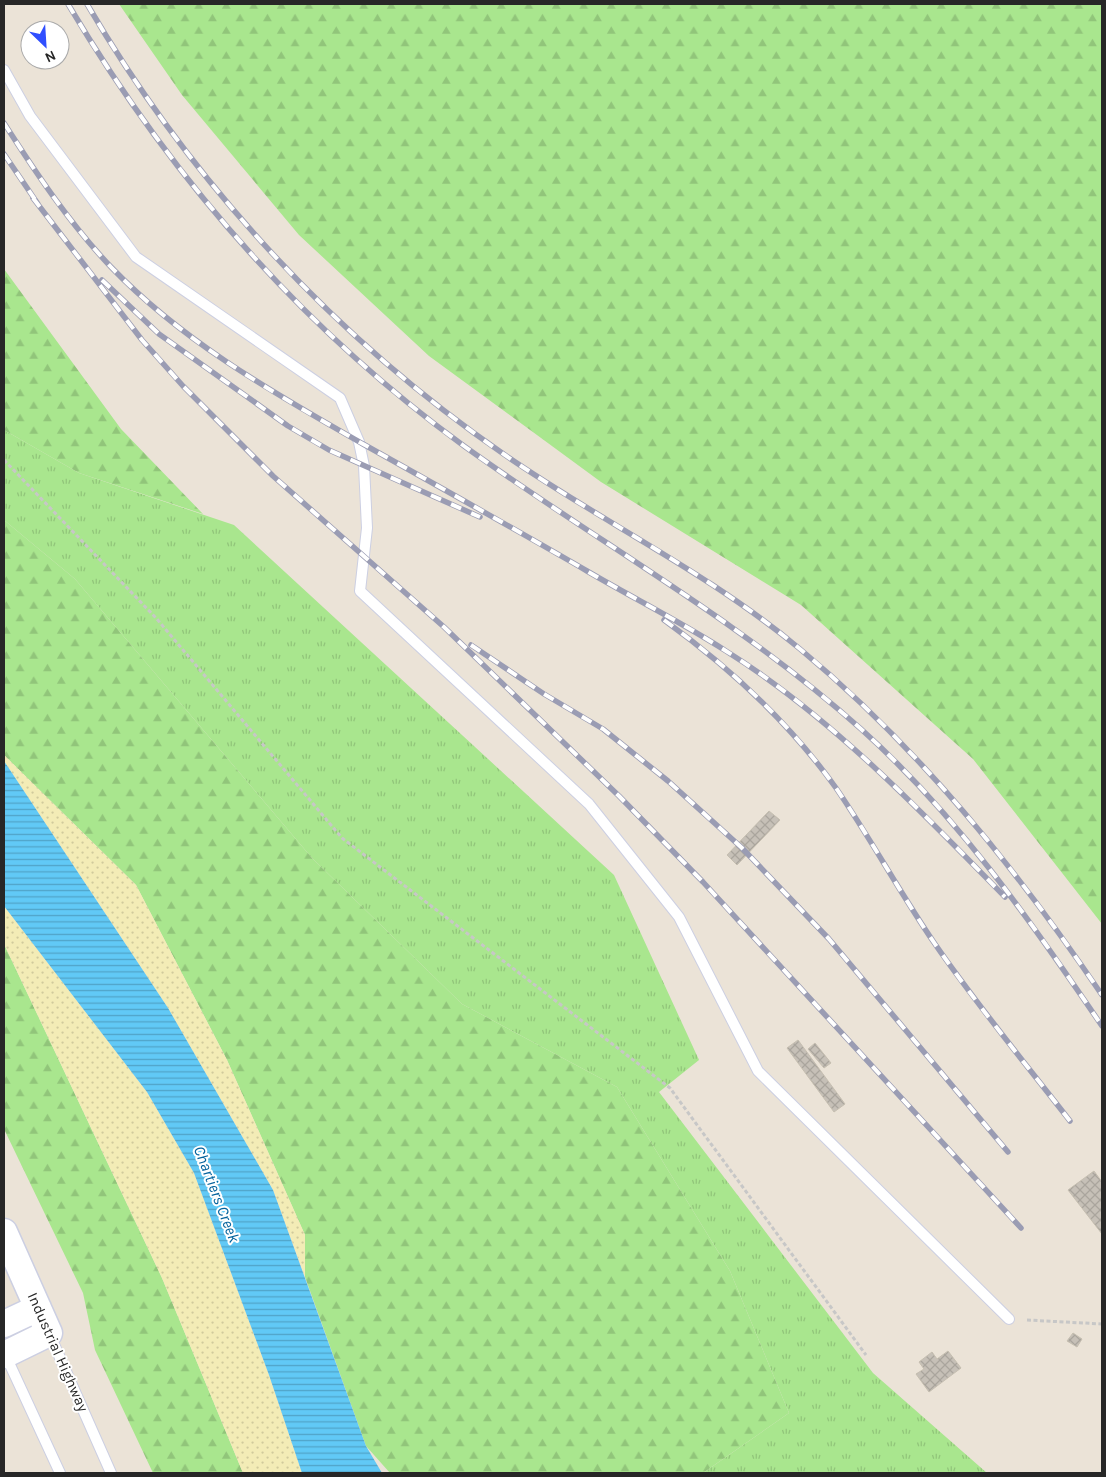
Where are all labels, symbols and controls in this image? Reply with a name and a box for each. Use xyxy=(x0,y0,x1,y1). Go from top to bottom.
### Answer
north arrow xyxy=(20,20,70,70)
text: N xyxy=(42,47,58,66)
water label: Chartiers Creek xyxy=(190,1143,244,1246)
street label: Industrial Highway xyxy=(24,1290,92,1414)

